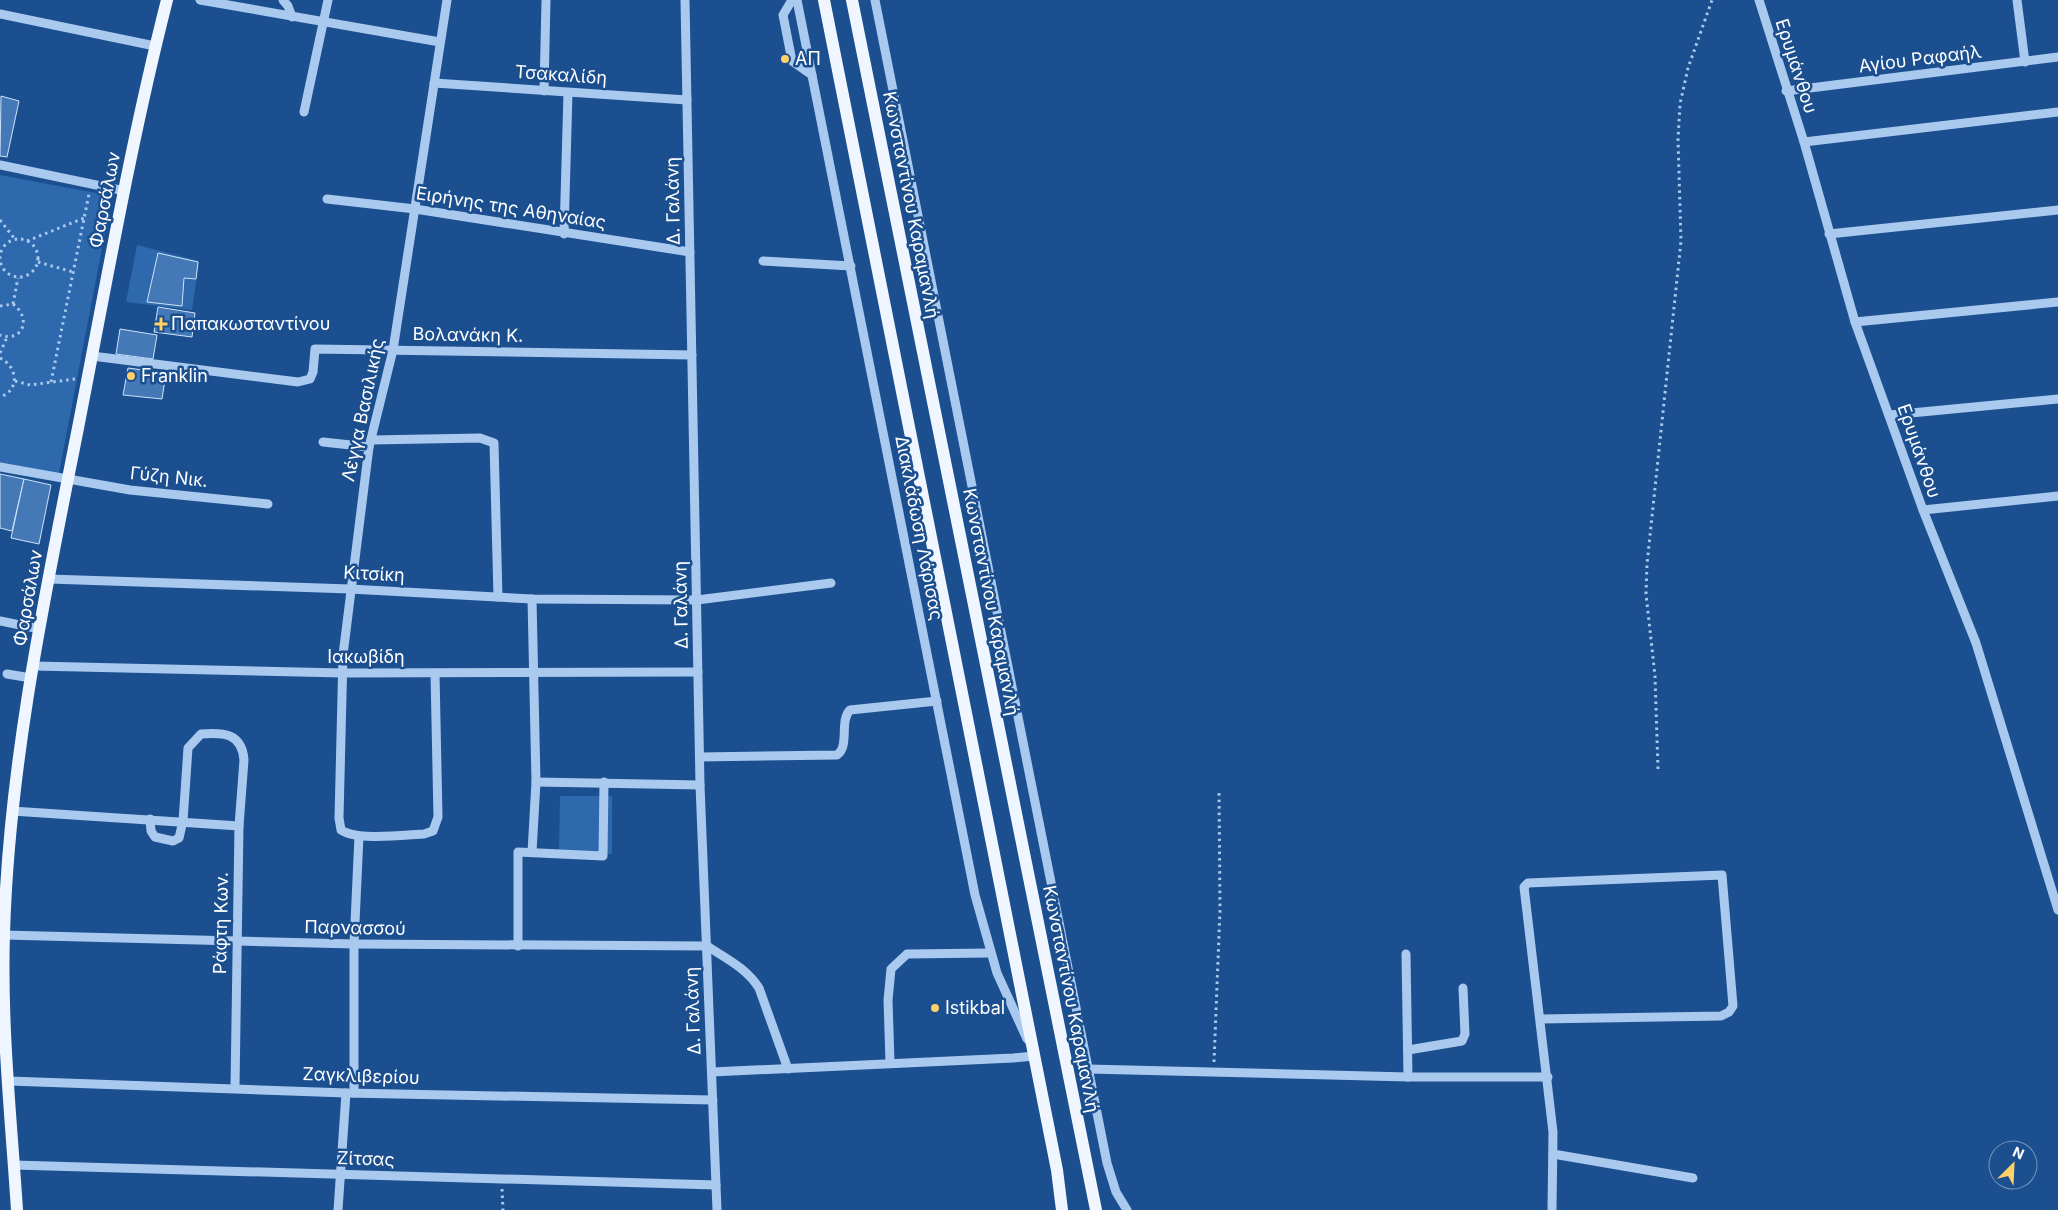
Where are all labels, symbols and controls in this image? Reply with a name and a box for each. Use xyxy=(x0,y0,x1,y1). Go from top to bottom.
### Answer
street label: Ερυμάνθου xyxy=(1771,16,1822,116)
street label: Αγίου Ραφαήλ xyxy=(1857,40,1983,76)
place label: ΑΠ xyxy=(795,48,821,69)
marker: ΑΠ xyxy=(779,53,791,65)
street label: Τσακαλίδη xyxy=(514,61,608,88)
street label: Κωνσταντίνου Καραμανλή xyxy=(879,90,944,320)
street label: Φαρσάλων xyxy=(85,150,124,250)
street label: Δ. Γαλάνη xyxy=(661,157,684,245)
street label: Ειρήνης της Αθηναίας xyxy=(415,182,608,233)
place label: Παπακωσταντίνου xyxy=(171,313,330,334)
marker: Παπακωσταντίνου xyxy=(155,318,167,330)
street label: Βολανάκη Κ. xyxy=(412,323,524,346)
street label: Λέγγα Βασιλικής xyxy=(337,337,388,483)
place label: Franklin xyxy=(141,365,208,386)
marker: Franklin xyxy=(125,370,137,382)
street label: Ερυμάνθου xyxy=(1894,401,1945,501)
street label: Διακλάδωση Λάρισας xyxy=(891,434,948,622)
street label: Γύζη Νικ. xyxy=(129,462,209,491)
street label: Κωνσταντίνου Καραμανλή xyxy=(959,487,1024,717)
street label: Φαρσάλων xyxy=(9,548,46,648)
street label: Κιτσίκη xyxy=(343,561,405,586)
street label: Δ. Γαλάνη xyxy=(669,561,692,649)
street label: Ιακωβίδη xyxy=(327,646,405,667)
street label: Ράφτη Κων. xyxy=(209,872,232,974)
street label: Κωνσταντίνου Καραμανλή xyxy=(1039,884,1104,1114)
street label: Παρνασσού xyxy=(304,916,406,939)
street label: Δ. Γαλάνη xyxy=(680,967,705,1055)
place label: Istikbal xyxy=(945,997,1005,1018)
marker: Istikbal xyxy=(929,1002,941,1014)
street label: Ζαγκλιβερίου xyxy=(302,1063,420,1088)
north arrow xyxy=(1988,1140,2038,1190)
text: N xyxy=(2010,1143,2027,1163)
street label: Ζίτσας xyxy=(337,1147,395,1170)

